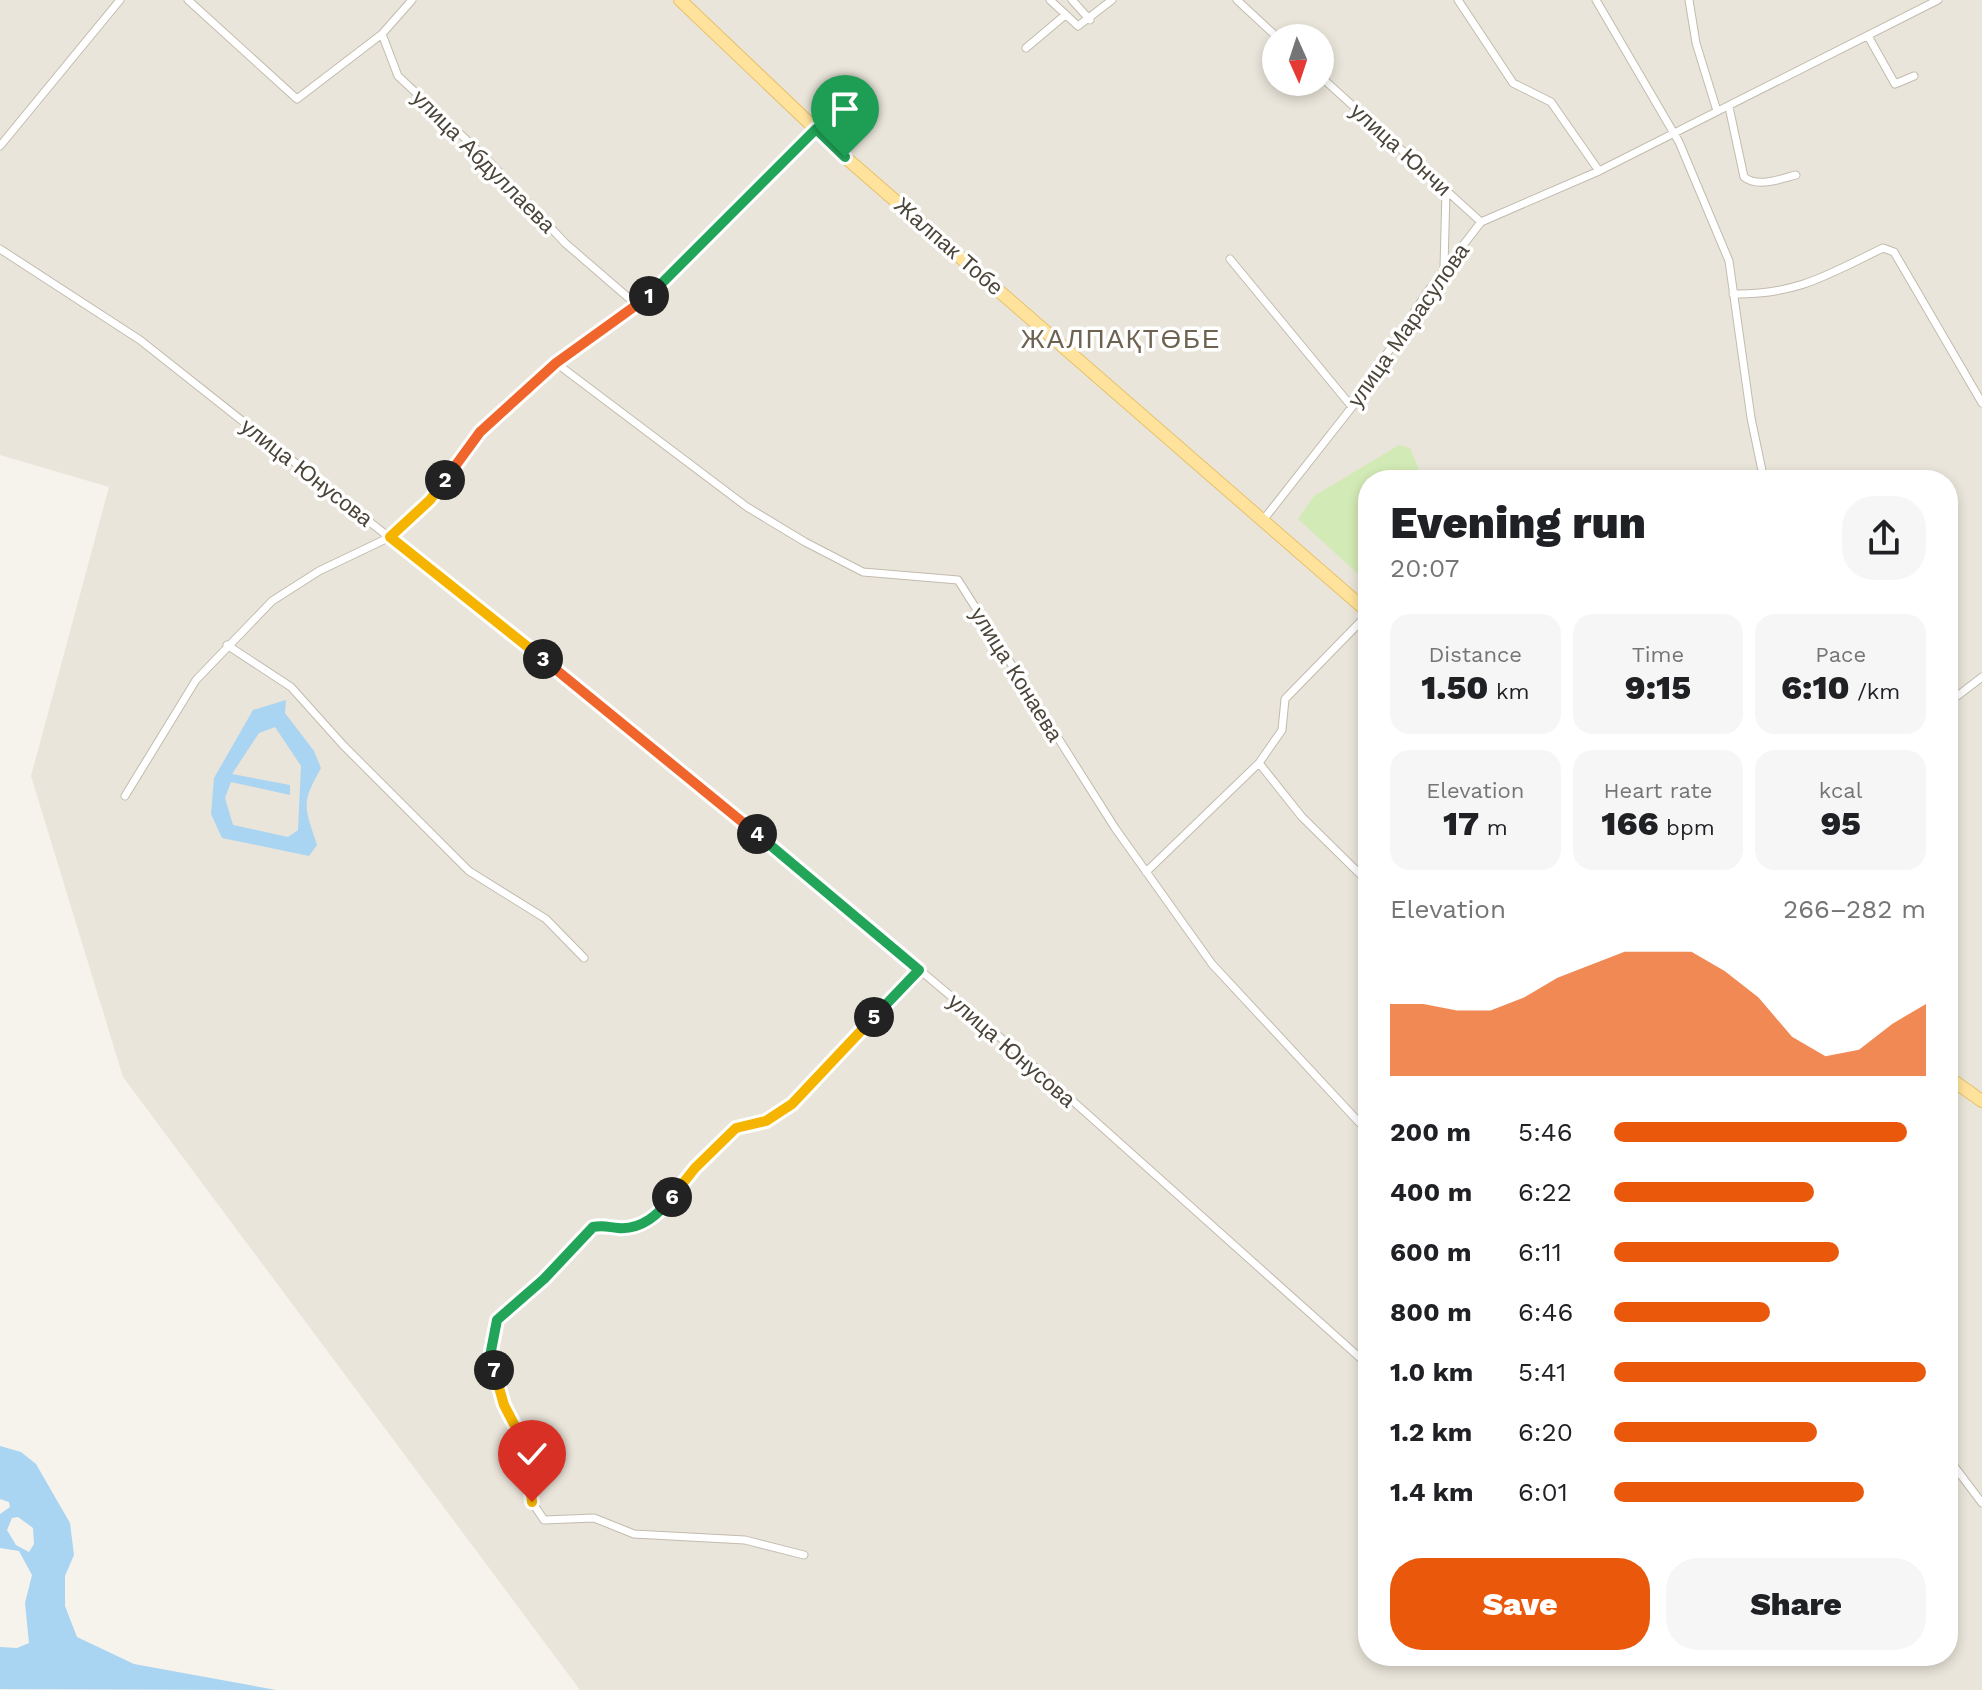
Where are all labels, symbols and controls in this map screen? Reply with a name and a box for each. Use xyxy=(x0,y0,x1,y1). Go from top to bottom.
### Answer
north arrow xyxy=(1262,24,1334,96)
map controls xyxy=(1262,24,1334,96)
pin xyxy=(811,75,879,157)
street label: улица Абдуллаева xyxy=(407,85,561,238)
icon: arrive xyxy=(823,87,867,131)
street label: улица Юнчи xyxy=(1345,98,1456,201)
street label: Жалпак Тобе xyxy=(889,193,1008,300)
street label: улица Марасулова xyxy=(1343,238,1475,412)
pin: 1 xyxy=(629,276,669,316)
text: 1 xyxy=(644,283,654,308)
district label: ЖАЛПАҚТӨБЕ xyxy=(1021,324,1221,354)
street label: улица Юнусова xyxy=(236,413,378,532)
pin: 2 xyxy=(425,460,465,500)
text: 2 xyxy=(438,467,452,492)
button: share xyxy=(1842,496,1926,580)
text: Evening run xyxy=(1390,497,1646,549)
text: 20:07 xyxy=(1390,553,1459,583)
street label: улица Конаева xyxy=(965,603,1068,747)
pin: 3 xyxy=(523,639,563,679)
text: Distance xyxy=(1429,642,1522,667)
text: Time xyxy=(1632,642,1684,667)
text: Pace xyxy=(1815,642,1866,667)
text: 3 xyxy=(536,646,550,671)
text: 1.50 xyxy=(1421,667,1489,707)
text: 9:15 xyxy=(1625,667,1691,707)
text: 6:10 xyxy=(1781,667,1850,707)
text: km xyxy=(1489,679,1529,704)
text: /km xyxy=(1850,679,1900,704)
text: Elevation xyxy=(1426,778,1524,803)
text: Heart rate xyxy=(1604,778,1712,803)
text: kcal xyxy=(1819,778,1862,803)
text: 17 xyxy=(1443,803,1479,843)
text: 166 xyxy=(1601,803,1659,843)
text: 95 xyxy=(1820,803,1861,843)
pin: 4 xyxy=(737,814,777,854)
text: m xyxy=(1479,815,1508,840)
text: bpm xyxy=(1659,815,1715,840)
text: 4 xyxy=(750,821,764,846)
text: Elevation xyxy=(1390,894,1506,924)
text: 266–282 m xyxy=(1783,894,1926,924)
street label: улица Юнусова xyxy=(943,988,1081,1113)
pin: 5 xyxy=(854,997,894,1037)
text: 5 xyxy=(868,1004,880,1029)
text: 200 m xyxy=(1390,1117,1471,1147)
text: 5:46 xyxy=(1518,1117,1573,1147)
pin: 6 xyxy=(652,1177,692,1217)
text: 400 m xyxy=(1390,1177,1472,1207)
text: 6:22 xyxy=(1518,1177,1572,1207)
text: 6 xyxy=(665,1184,679,1209)
text: 600 m xyxy=(1390,1237,1471,1267)
text: 6:11 xyxy=(1518,1237,1562,1267)
text: 800 m xyxy=(1390,1297,1472,1327)
text: 6:46 xyxy=(1518,1297,1573,1327)
pin: 7 xyxy=(474,1350,514,1390)
text: 7 xyxy=(487,1357,501,1382)
text: 1.0 km xyxy=(1390,1357,1473,1387)
text: 5:41 xyxy=(1518,1357,1566,1387)
text: 1.2 km xyxy=(1390,1417,1472,1447)
text: 6:20 xyxy=(1518,1417,1573,1447)
pin xyxy=(498,1420,566,1502)
icon: check xyxy=(510,1432,554,1476)
text: 1.4 km xyxy=(1390,1477,1474,1507)
text: 6:01 xyxy=(1518,1477,1568,1507)
button: Save xyxy=(1390,1558,1650,1650)
button: Share xyxy=(1666,1558,1926,1650)

